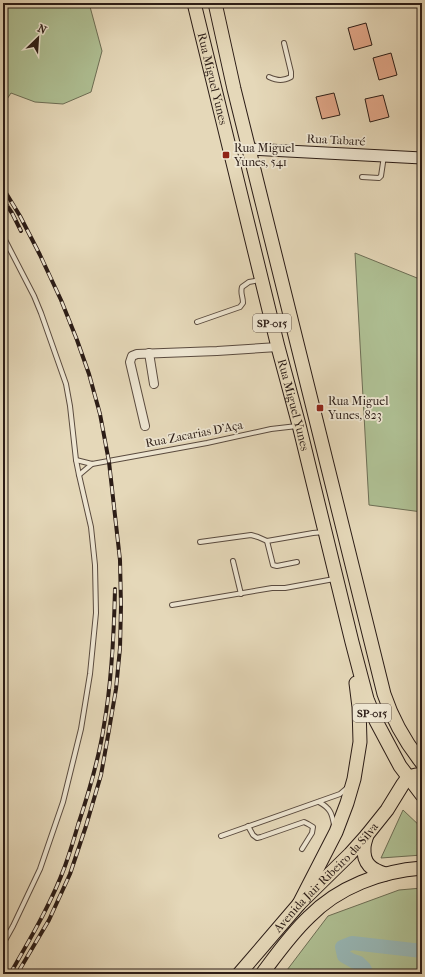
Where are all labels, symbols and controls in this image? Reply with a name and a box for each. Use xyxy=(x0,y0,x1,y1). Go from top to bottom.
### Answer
north arrow xyxy=(18,18,58,58)
text: N xyxy=(35,22,49,37)
street label: Rua Miguel Yunes xyxy=(194,31,231,127)
street label: Rua Tabaré xyxy=(306,131,366,149)
place label: Rua Miguel Yunes, 541 xyxy=(233,141,295,169)
marker: Rua Miguel Yunes, 541 xyxy=(221,150,231,160)
road number: SP-015 xyxy=(253,314,291,332)
street label: Rua Miguel Yunes xyxy=(275,357,312,453)
place label: Rua Miguel Yunes, 823 xyxy=(327,394,389,422)
marker: Rua Miguel Yunes, 823 xyxy=(315,403,325,413)
street label: Rua Zacarias D'Aça xyxy=(144,418,245,451)
road number: SP-015 xyxy=(353,704,391,722)
street label: Avenida Jair Ribeiro da Silva xyxy=(270,819,381,936)

